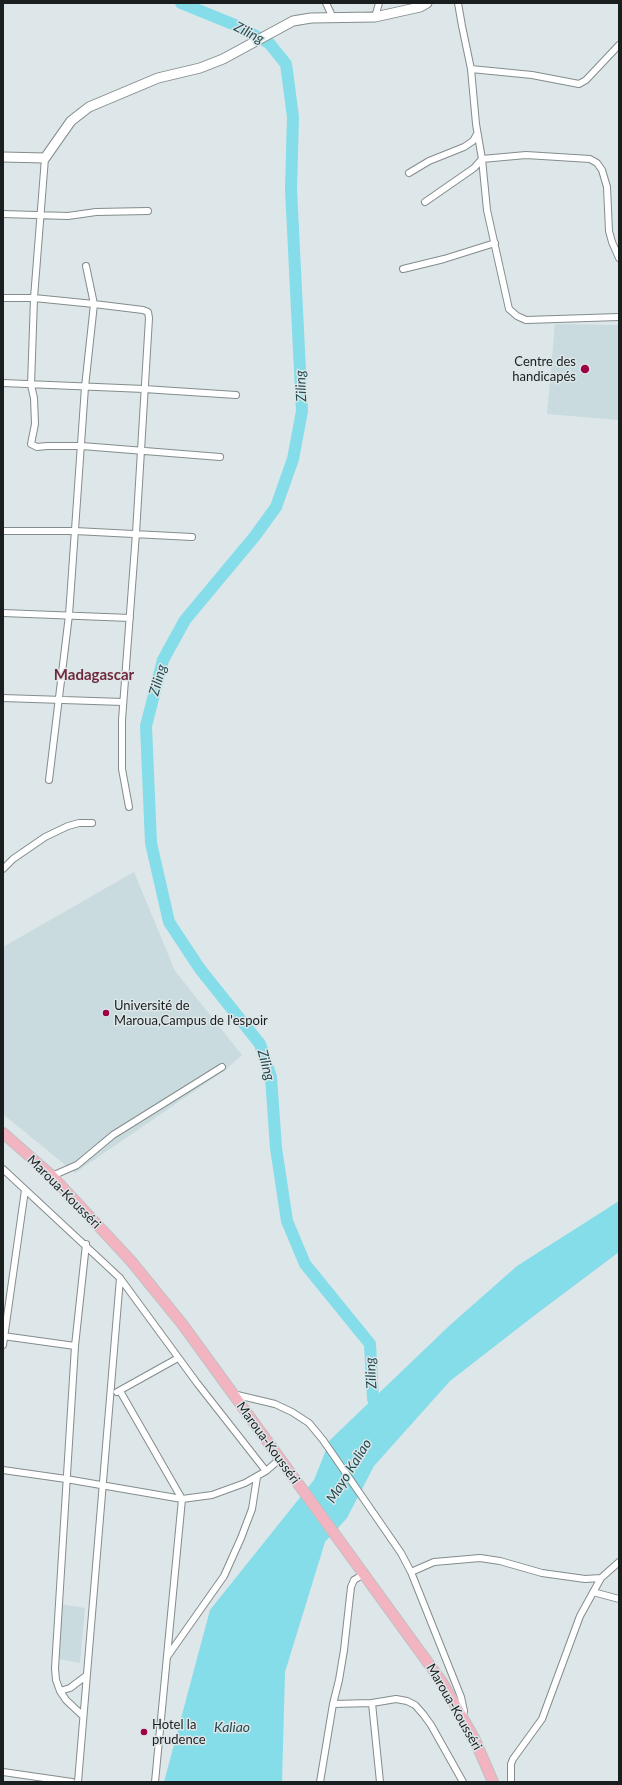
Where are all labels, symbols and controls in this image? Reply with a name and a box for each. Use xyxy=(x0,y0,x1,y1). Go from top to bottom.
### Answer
water label: Ziling xyxy=(231,18,267,48)
place label: Centre des handicapés xyxy=(512,354,576,385)
marker: Centre des handicapés xyxy=(579,363,591,375)
water label: Ziling xyxy=(292,370,310,402)
water label: Ziling xyxy=(146,663,170,697)
district label: Madagascar xyxy=(54,666,134,684)
place label: Université de Maroua,Campus de l'espoir xyxy=(114,998,268,1029)
marker: Université de Maroua,Campus de l'espoir xyxy=(101,1008,111,1018)
water label: Ziling xyxy=(254,1048,278,1082)
street label: Maroua-Kousséri xyxy=(24,1152,104,1232)
water label: Ziling xyxy=(362,1357,380,1389)
street label: Maroua-Kousséri xyxy=(233,1399,303,1487)
water label: Mayo Kaliao xyxy=(323,1436,375,1506)
street label: Maroua-Kousséri xyxy=(423,1661,485,1753)
place label: Hotel la prudence xyxy=(152,1717,206,1748)
water label: Kaliao xyxy=(214,1719,250,1735)
marker: Hotel la prudence xyxy=(139,1727,149,1737)

